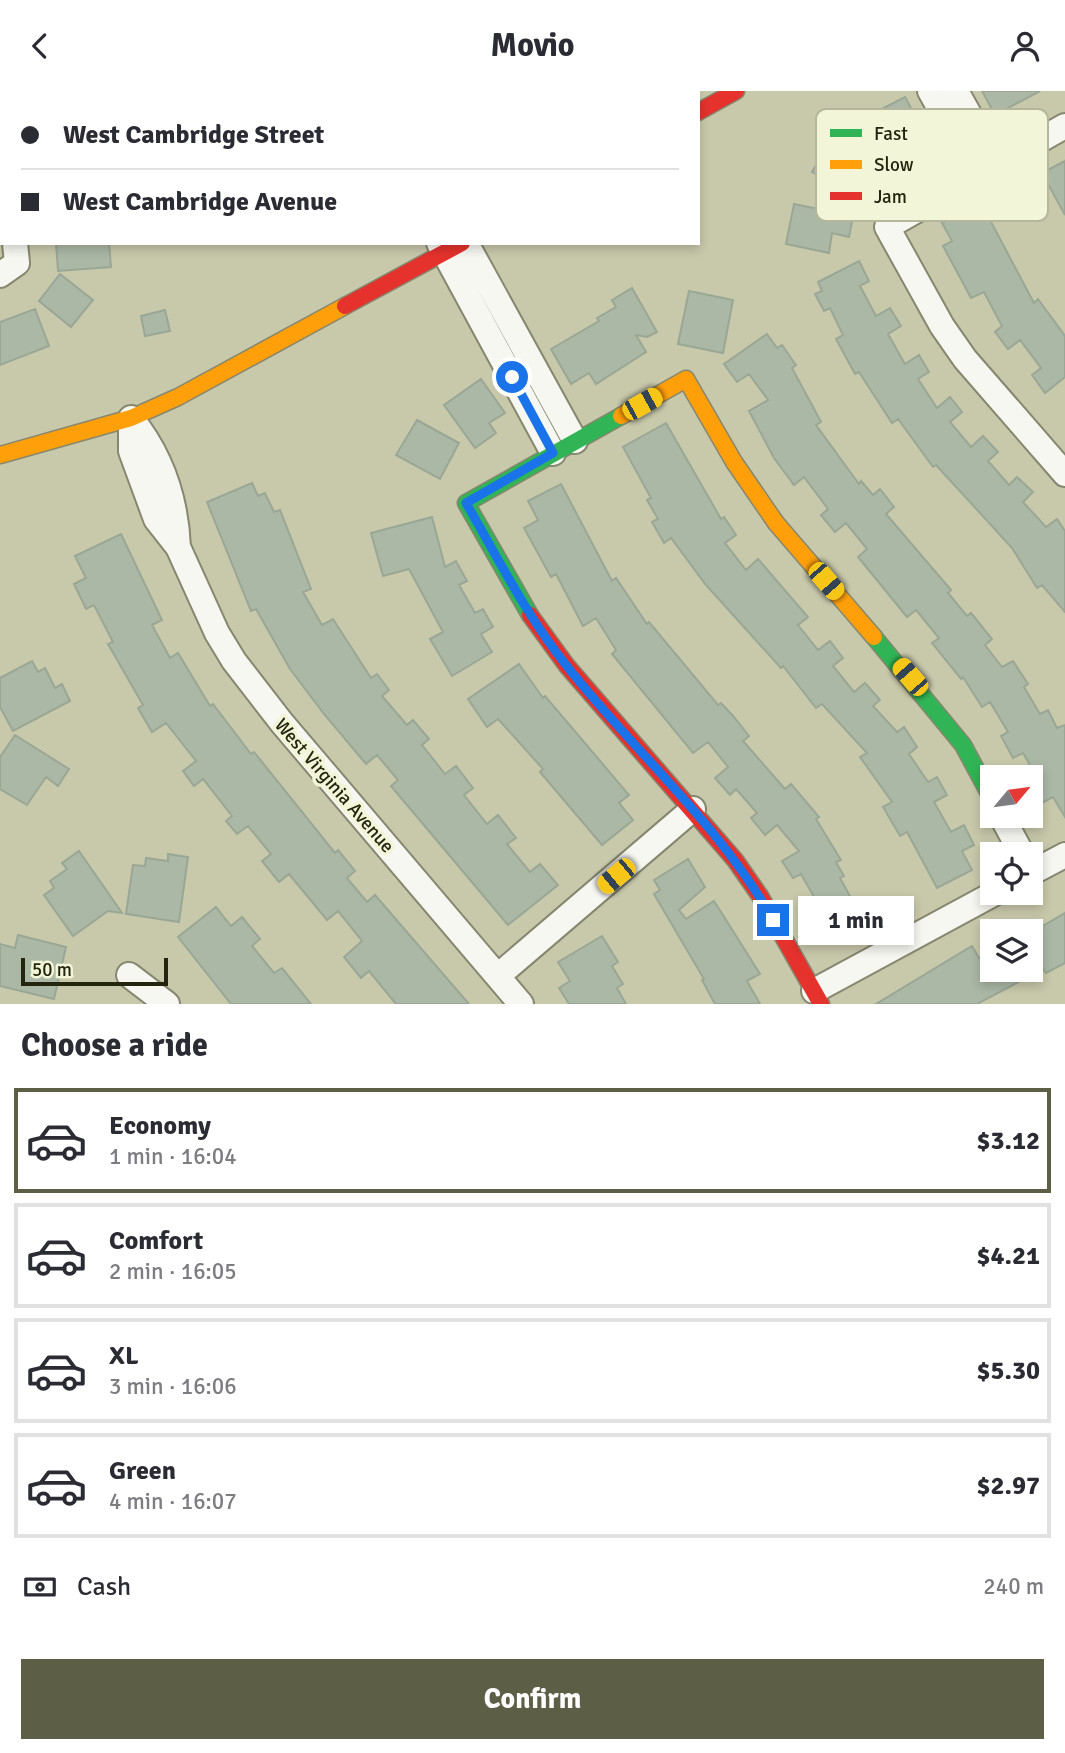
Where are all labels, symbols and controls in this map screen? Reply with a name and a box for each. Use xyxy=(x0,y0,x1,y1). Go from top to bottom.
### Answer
text: Movio xyxy=(490,26,575,65)
icon: back xyxy=(21,27,59,65)
icon: person xyxy=(1006,27,1044,65)
legend xyxy=(816,109,1048,221)
text: West Cambridge Street xyxy=(63,119,324,151)
text: Fast xyxy=(874,122,908,146)
text: Slow xyxy=(874,153,914,177)
text: Jam xyxy=(874,185,907,209)
text: West Cambridge Avenue xyxy=(63,186,337,218)
route start xyxy=(496,361,528,393)
car xyxy=(619,385,666,423)
car xyxy=(805,558,848,604)
car xyxy=(889,654,932,700)
street label: West Virginia Avenue xyxy=(269,713,399,858)
north arrow xyxy=(980,765,1043,828)
map controls xyxy=(980,765,1043,982)
button: locate xyxy=(980,842,1043,905)
car xyxy=(594,854,639,898)
callout: 1 min xyxy=(798,895,913,945)
route end xyxy=(757,904,789,936)
text: 1 min xyxy=(828,906,884,935)
button: layers xyxy=(980,919,1043,982)
scale bar xyxy=(21,955,168,987)
text: 50 m xyxy=(32,958,72,982)
text: Choose a ride xyxy=(21,1026,208,1065)
icon: car xyxy=(25,1109,88,1172)
text: Economy xyxy=(109,1110,211,1142)
text: $3.12 xyxy=(976,1125,1040,1157)
text: 1 min · 16:04 xyxy=(109,1142,237,1171)
icon: car xyxy=(25,1224,88,1287)
text: Comfort xyxy=(109,1225,203,1257)
text: $4.21 xyxy=(976,1240,1040,1272)
text: 2 min · 16:05 xyxy=(109,1257,237,1286)
icon: car xyxy=(25,1339,88,1402)
text: XL xyxy=(109,1340,139,1372)
text: $5.30 xyxy=(976,1355,1040,1387)
text: 3 min · 16:06 xyxy=(109,1372,237,1401)
icon: car xyxy=(25,1454,88,1517)
text: Green xyxy=(109,1455,176,1487)
text: $2.97 xyxy=(976,1470,1040,1502)
text: 4 min · 16:07 xyxy=(109,1487,237,1516)
icon: cash xyxy=(21,1568,59,1606)
text: Cash xyxy=(77,1571,131,1603)
text: 240 m xyxy=(983,1572,1044,1601)
button: Confirm xyxy=(21,1659,1044,1739)

